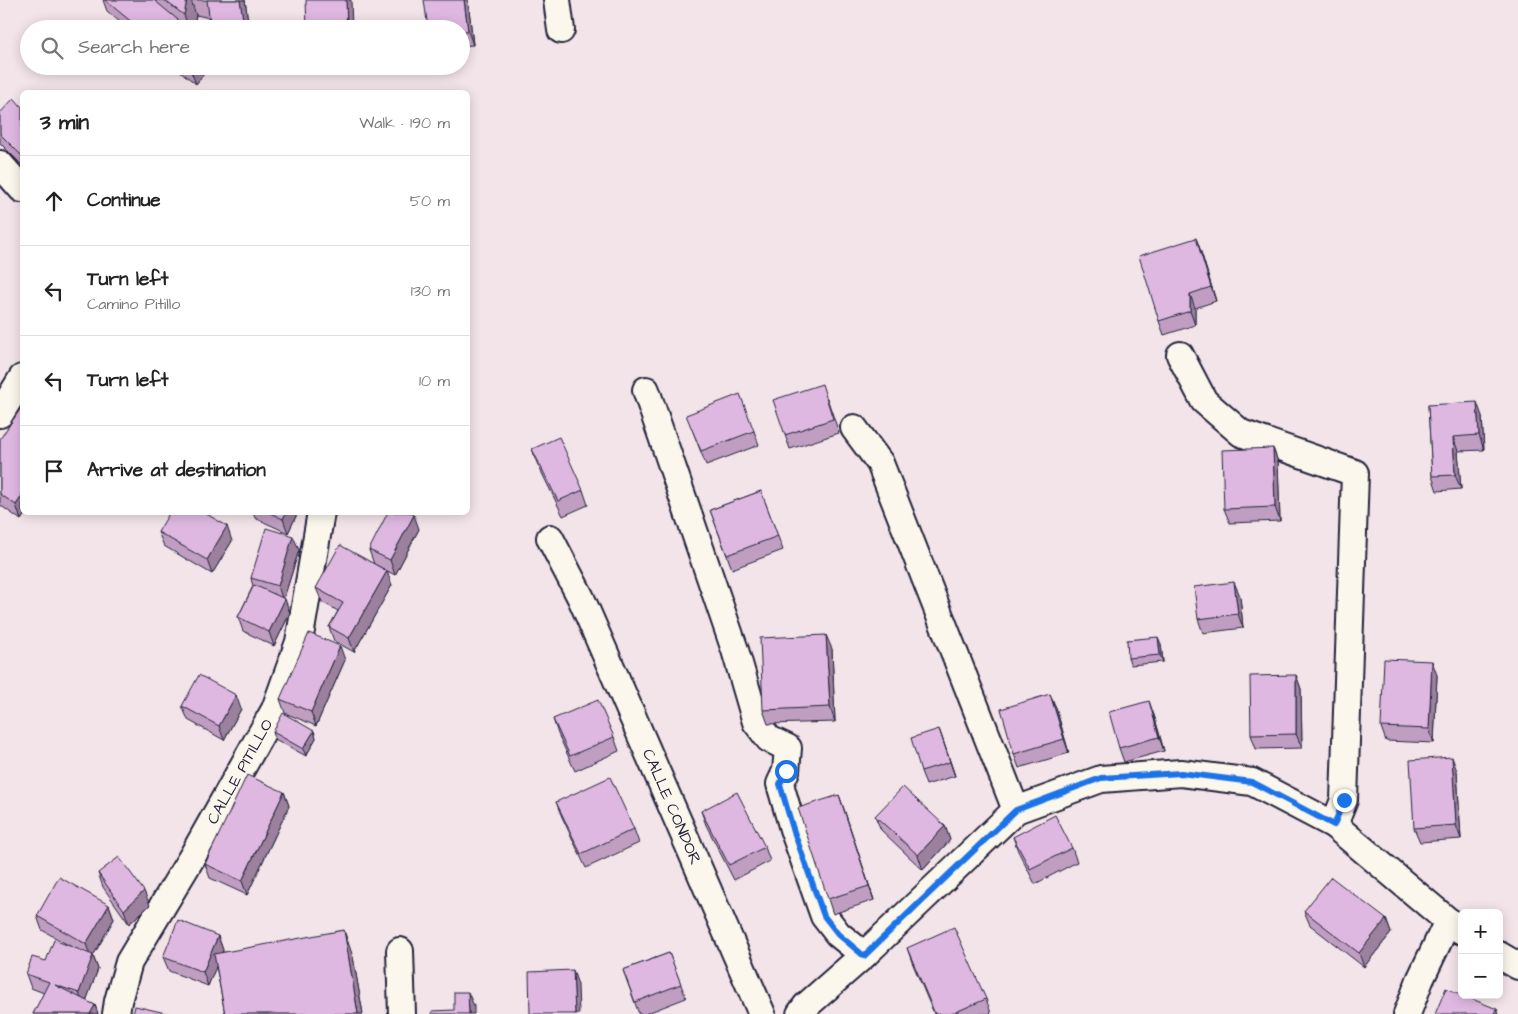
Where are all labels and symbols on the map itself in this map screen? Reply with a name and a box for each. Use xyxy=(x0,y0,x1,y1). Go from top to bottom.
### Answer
street label: CALLE PITILLO xyxy=(202,715,278,828)
street label: CALLE CONDOR xyxy=(637,745,707,868)
route start xyxy=(775,760,798,783)
route end xyxy=(1333,789,1356,812)

